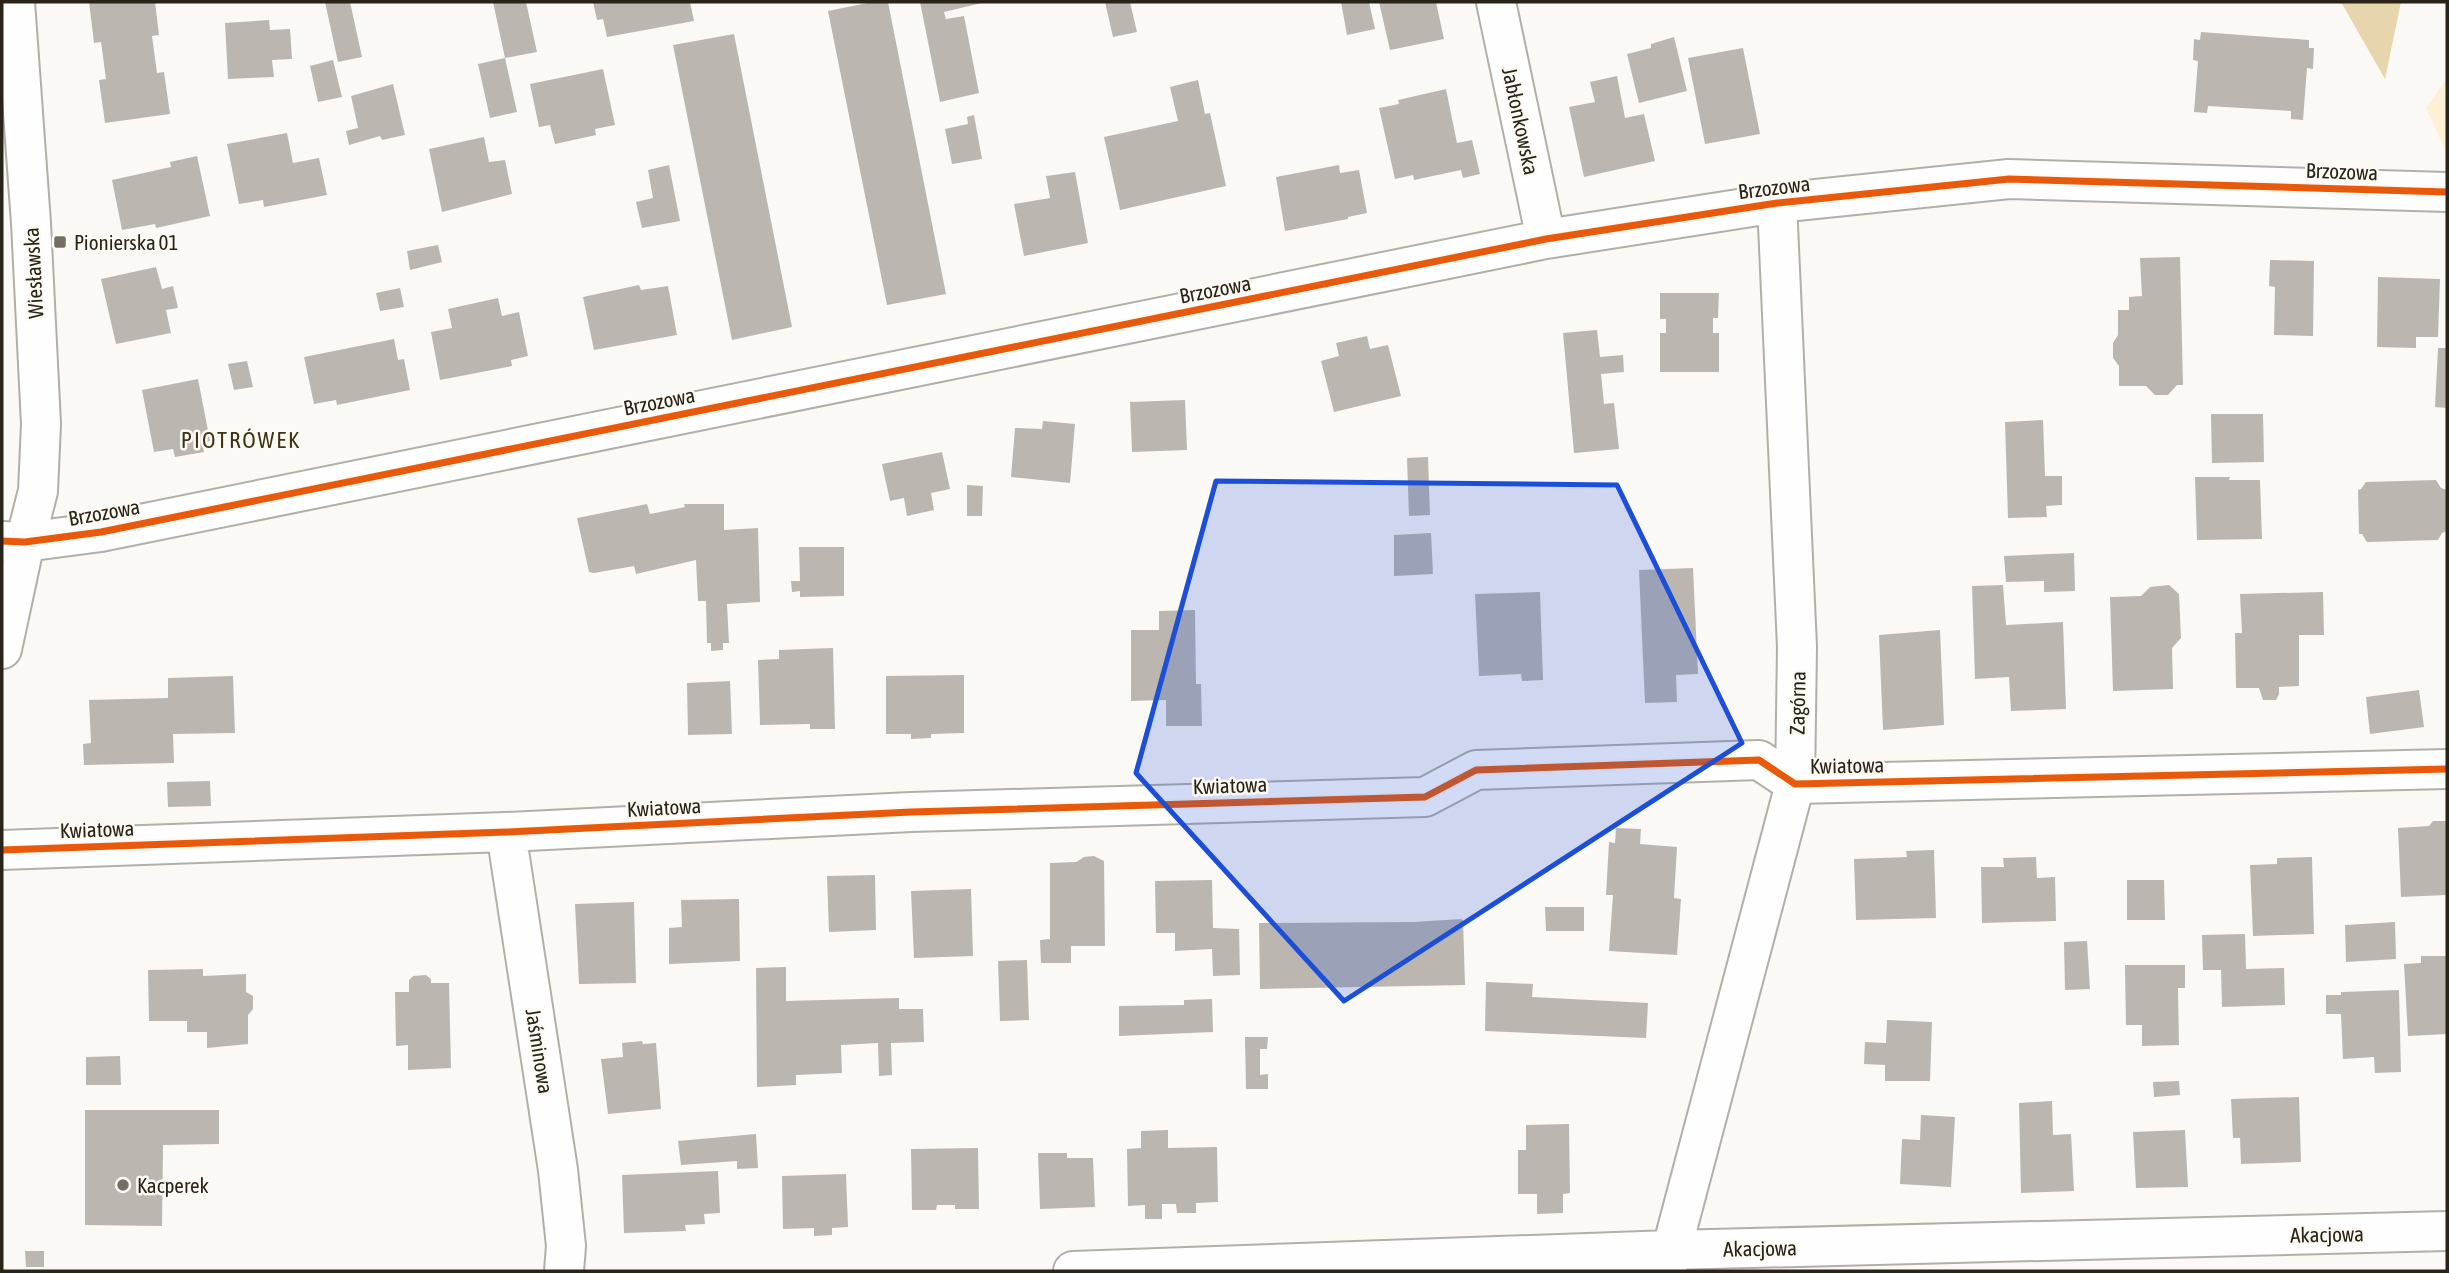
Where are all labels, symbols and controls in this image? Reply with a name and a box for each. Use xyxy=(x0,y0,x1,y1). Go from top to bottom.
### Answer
street label: Jabłonkowska xyxy=(1498,65,1544,177)
street label: Brzozowa xyxy=(2305,158,2379,184)
street label: Brzozowa xyxy=(1737,171,1811,203)
street label: Wiesławska xyxy=(19,227,47,319)
place label: Pionierska 01 xyxy=(74,230,178,254)
marker: Pionierska 01 xyxy=(52,234,68,250)
street label: Brzozowa xyxy=(1177,270,1253,308)
street label: Brzozowa xyxy=(621,382,697,420)
district label: PIOTRÓWEK xyxy=(181,427,301,453)
street label: Brzozowa xyxy=(66,494,142,530)
street label: Zagórna xyxy=(1784,671,1810,735)
street label: Kwiatowa xyxy=(1810,752,1884,778)
street label: Kwiatowa xyxy=(1192,772,1268,798)
street label: Kwiatowa xyxy=(626,793,702,821)
street label: Kwiatowa xyxy=(59,816,135,842)
street label: Jaśminowa xyxy=(521,1007,559,1095)
place label: Kacperek xyxy=(137,1173,209,1197)
marker: Kacperek xyxy=(115,1177,131,1193)
street label: Akacjowa xyxy=(2290,1221,2364,1247)
street label: Akacjowa xyxy=(1723,1235,1797,1261)

